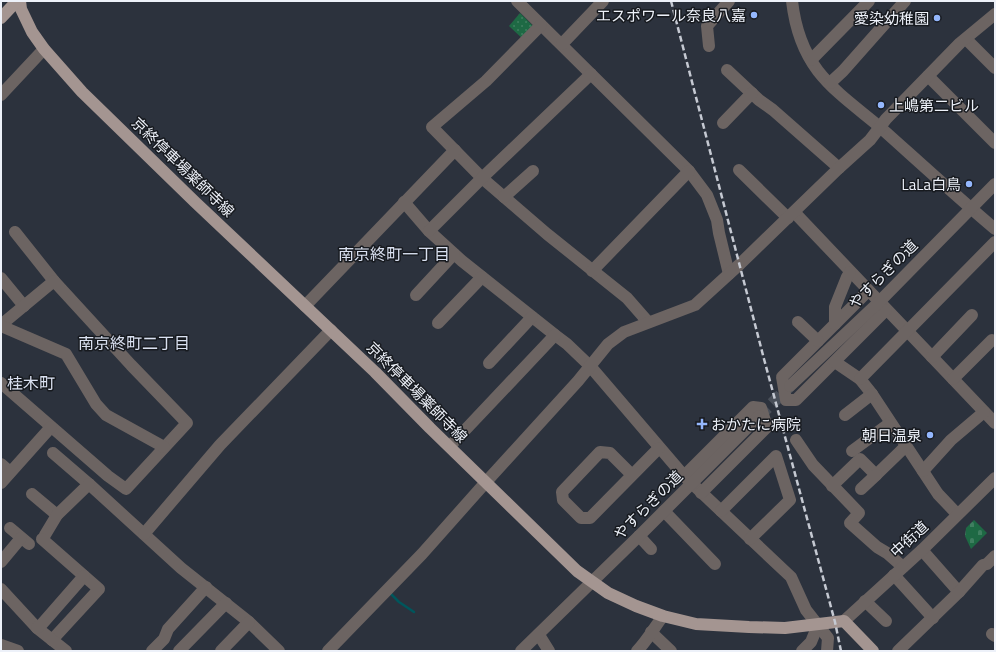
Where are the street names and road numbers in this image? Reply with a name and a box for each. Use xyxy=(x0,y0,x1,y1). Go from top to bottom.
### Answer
street label: 京終停車場薬師寺線 xyxy=(126,112,240,222)
street label: やすらぎの道 xyxy=(843,234,923,314)
street label: 京終停車場薬師寺線 xyxy=(361,336,473,448)
street label: やすらぎの道 xyxy=(608,465,688,545)
street label: 中街道 xyxy=(885,515,933,563)

